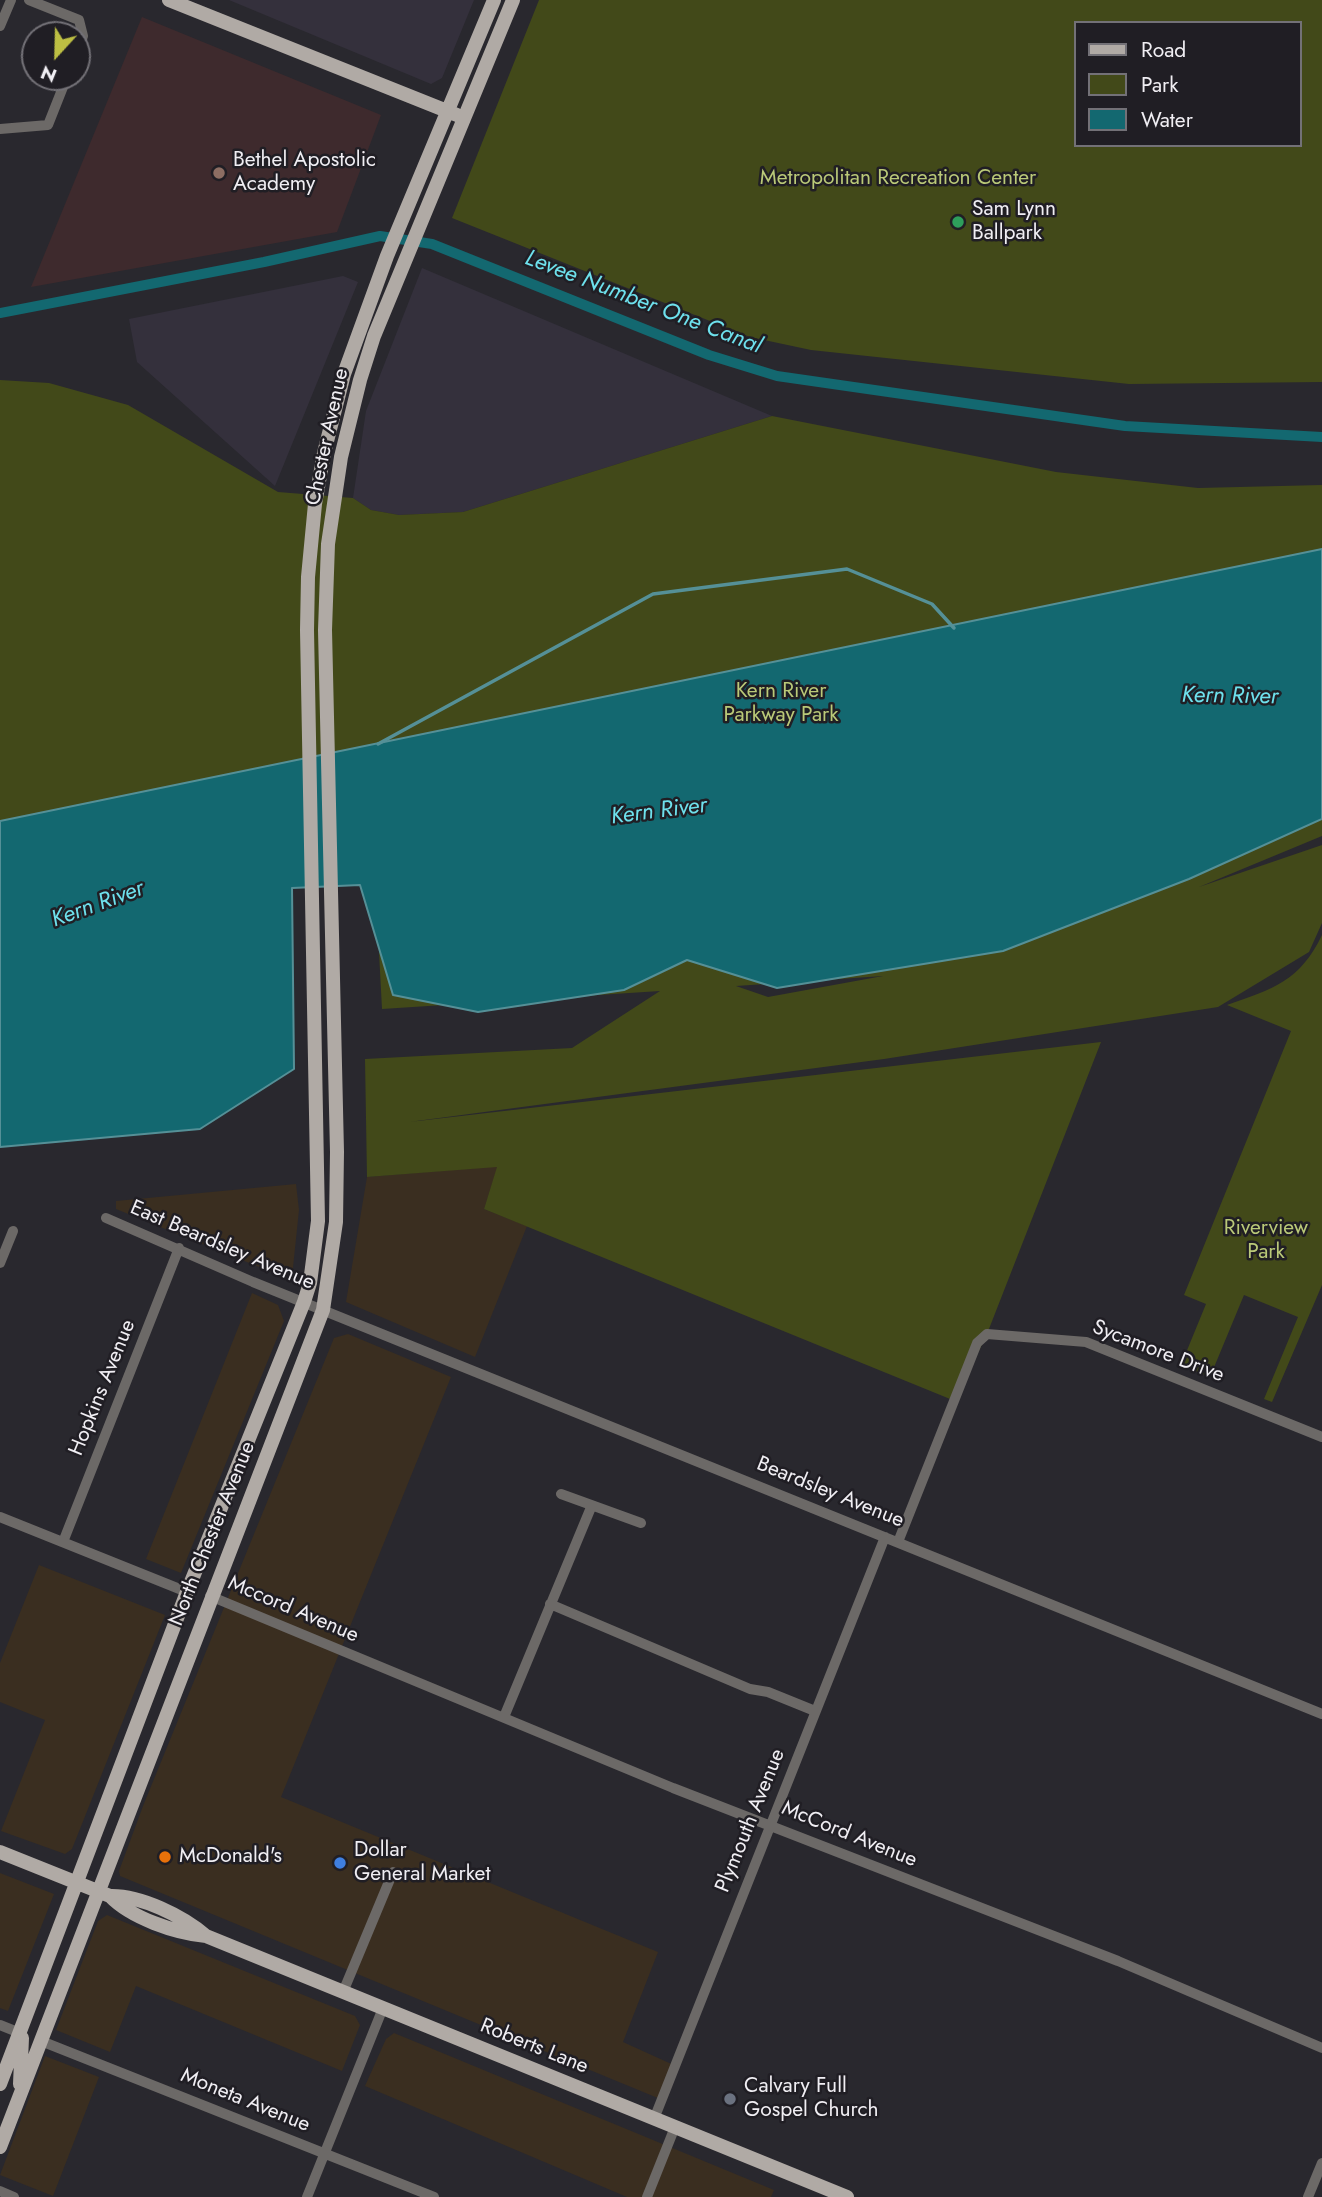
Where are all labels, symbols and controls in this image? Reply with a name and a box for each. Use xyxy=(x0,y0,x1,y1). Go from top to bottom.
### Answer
north arrow xyxy=(21,21,91,91)
legend xyxy=(1074,21,1301,147)
text: Road xyxy=(1141,35,1186,65)
text: N xyxy=(37,59,61,89)
text: Park xyxy=(1141,70,1178,100)
text: Water xyxy=(1141,105,1193,135)
place label: Bethel Apostolic Academy xyxy=(233,148,376,198)
marker: Bethel Apostolic Academy xyxy=(211,165,227,181)
park label: Metropolitan Recreation Center xyxy=(760,166,1036,192)
place label: Sam Lynn Ballpark xyxy=(972,197,1056,247)
marker: Sam Lynn Ballpark xyxy=(950,214,966,230)
water label: Levee Number One Canal xyxy=(521,245,765,361)
street label: Chester Avenue xyxy=(301,366,355,508)
park label: Kern River Parkway Park xyxy=(724,679,838,729)
water label: Kern River xyxy=(1181,682,1279,712)
water label: Kern River xyxy=(609,792,709,832)
water label: Kern River xyxy=(48,876,148,934)
street label: East Beardsley Avenue xyxy=(126,1196,318,1296)
park label: Riverview Park xyxy=(1224,1216,1308,1266)
street label: Sycamore Drive xyxy=(1089,1315,1227,1389)
street label: Hopkins Avenue xyxy=(64,1316,142,1460)
street label: North Chester Avenue xyxy=(164,1438,262,1630)
street label: Beardsley Avenue xyxy=(753,1452,907,1534)
street label: Mccord Avenue xyxy=(224,1571,362,1649)
street label: Plymouth Avenue xyxy=(711,1746,791,1896)
street label: McCord Avenue xyxy=(778,1796,920,1874)
place label: Dollar General Market xyxy=(354,1838,490,1888)
place label: McDonald's xyxy=(179,1844,282,1870)
marker: McDonald's xyxy=(157,1849,173,1865)
marker: Dollar General Market xyxy=(332,1855,348,1871)
street label: Roberts Lane xyxy=(476,2014,592,2080)
street label: Moneta Avenue xyxy=(177,2064,313,2138)
place label: Calvary Full Gospel Church xyxy=(744,2074,879,2124)
marker: Calvary Full Gospel Church xyxy=(722,2091,738,2107)

